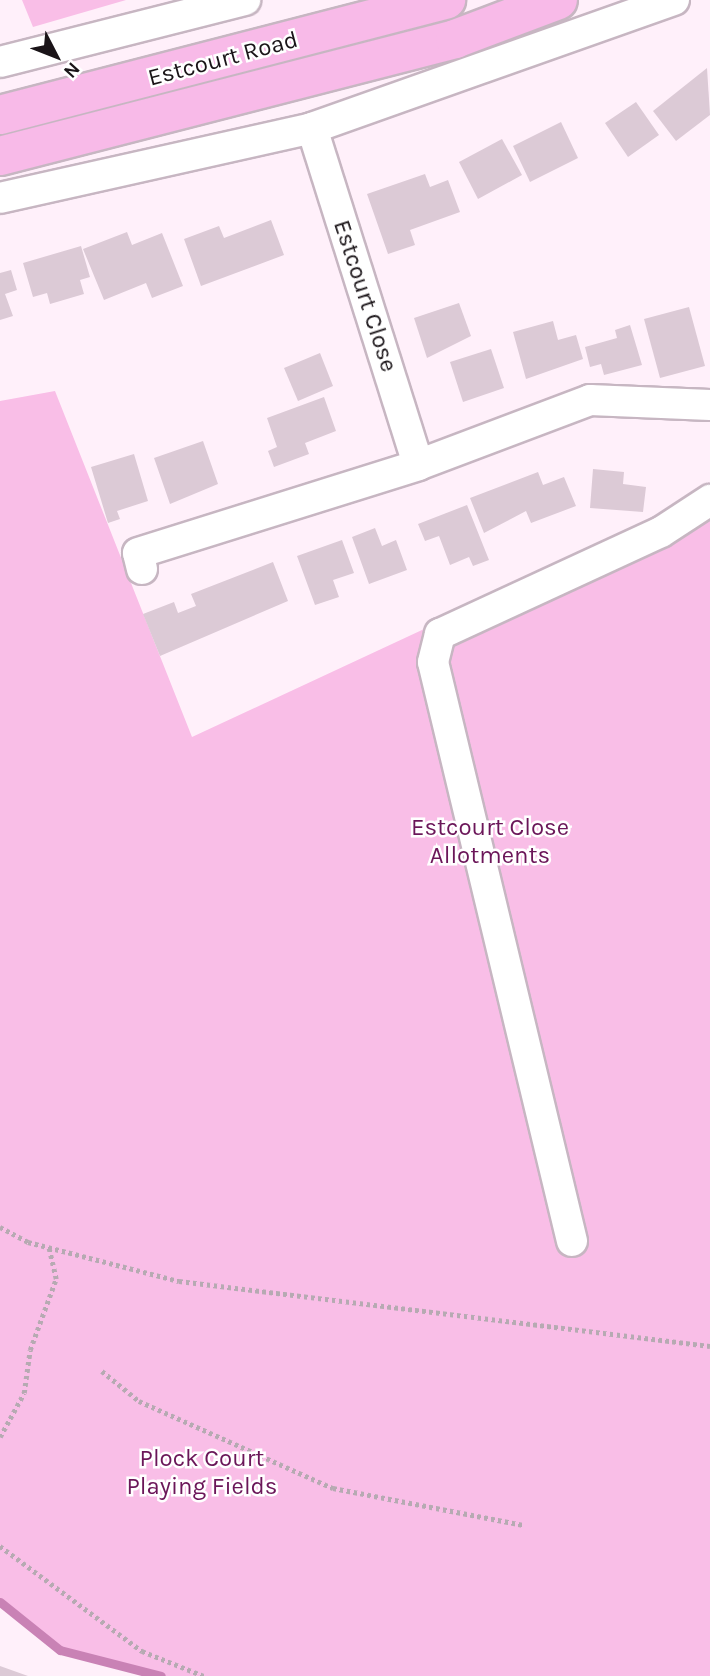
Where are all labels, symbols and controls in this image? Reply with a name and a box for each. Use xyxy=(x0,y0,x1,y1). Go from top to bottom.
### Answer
north arrow xyxy=(21,21,91,91)
street label: Estcourt Road xyxy=(145,25,301,93)
text: N xyxy=(59,58,84,82)
street label: Estcourt Close xyxy=(327,216,403,376)
park label: Estcourt Close Allotments xyxy=(411,814,569,870)
park label: Plock Court Playing Fields xyxy=(127,1445,277,1501)

